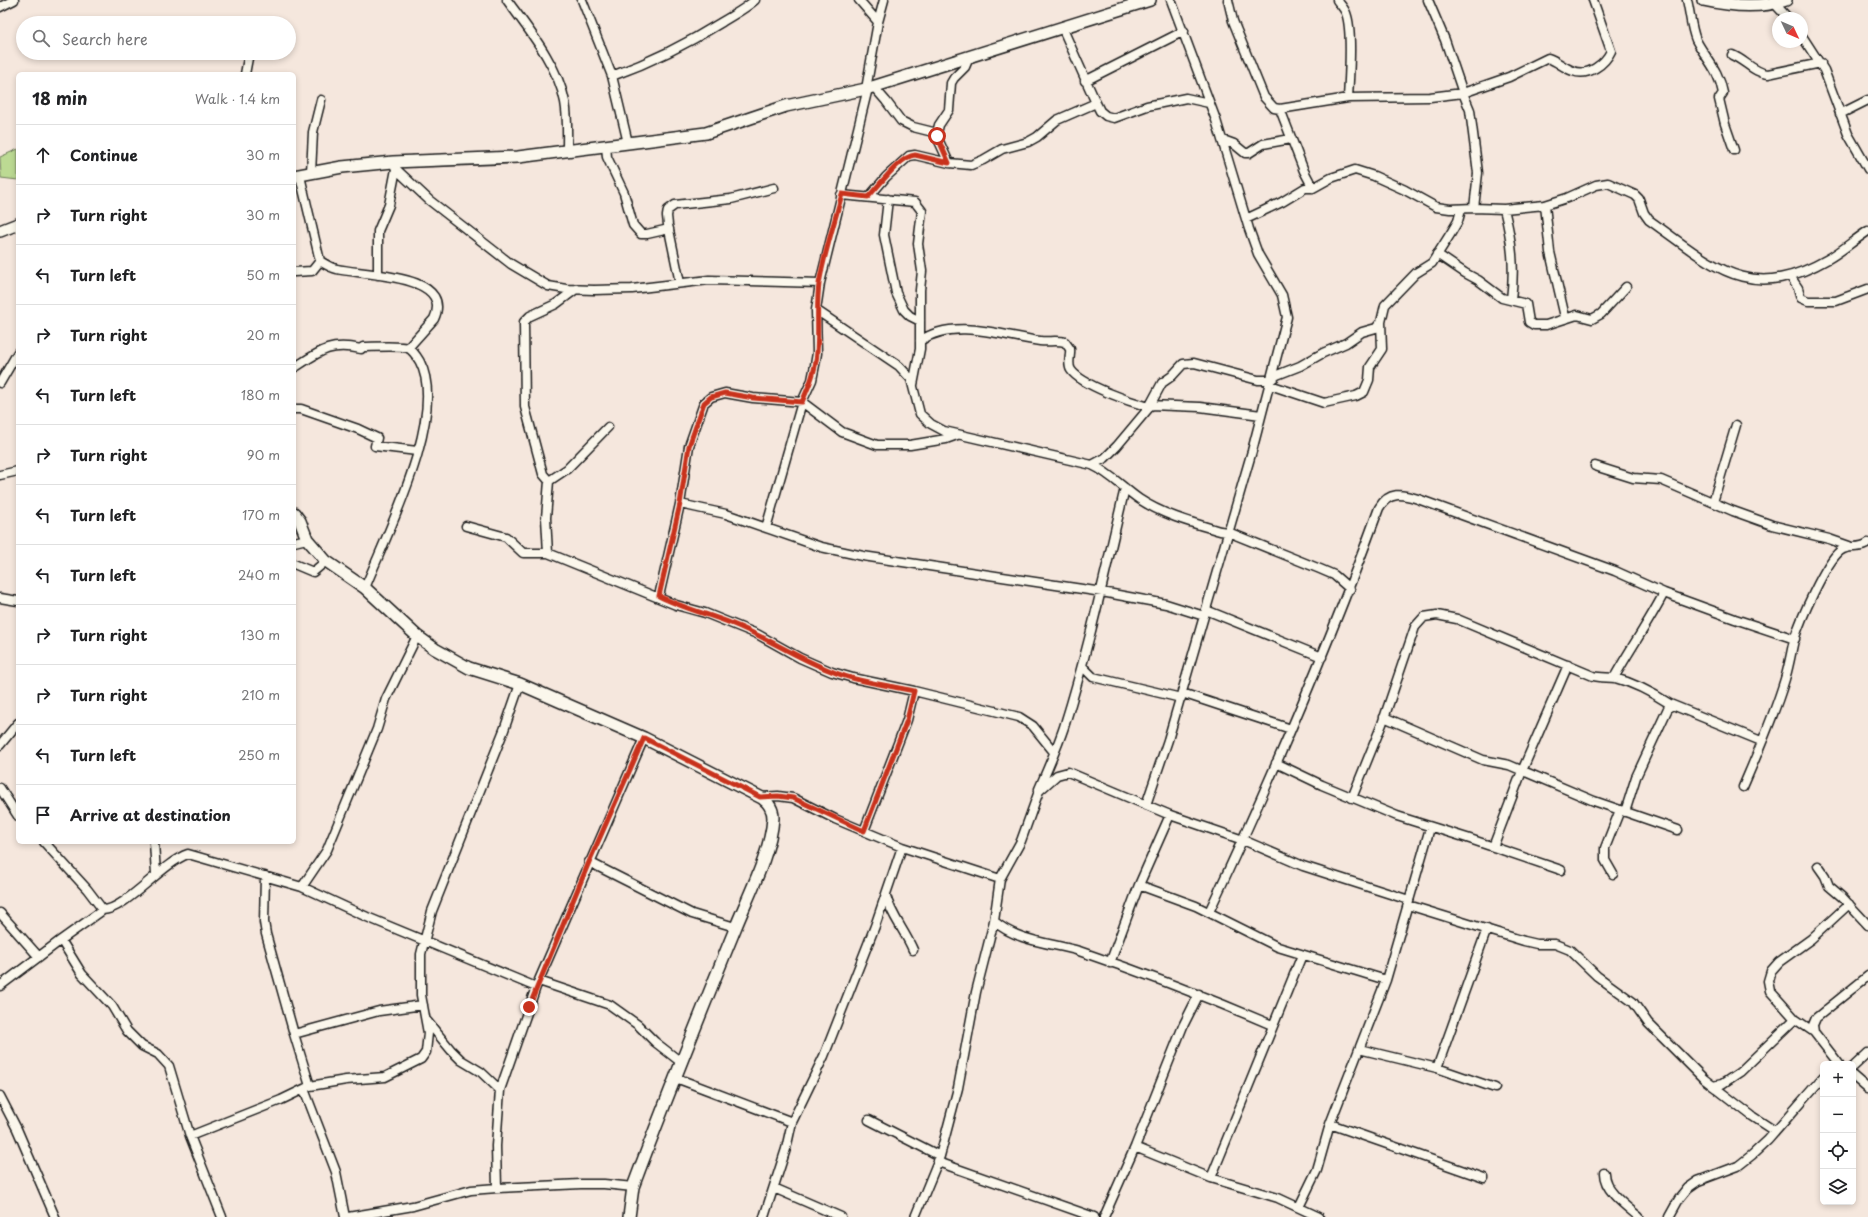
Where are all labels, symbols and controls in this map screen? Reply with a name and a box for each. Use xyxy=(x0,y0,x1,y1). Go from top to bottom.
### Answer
north arrow xyxy=(1772,12,1808,48)
search box xyxy=(16,16,296,60)
icon: search xyxy=(30,27,52,49)
text: Search here xyxy=(62,27,148,50)
text: 18 min xyxy=(32,85,88,111)
text: Walk · 1.4 km xyxy=(195,89,280,108)
route start xyxy=(928,127,946,145)
text: Continue xyxy=(70,143,138,166)
icon: ahead xyxy=(32,144,54,166)
text: 30 m xyxy=(246,145,280,164)
text: Turn right xyxy=(70,203,147,226)
icon: right xyxy=(32,204,54,226)
text: 30 m xyxy=(246,205,280,224)
text: Turn left xyxy=(70,263,136,286)
icon: left xyxy=(32,264,54,286)
text: 50 m xyxy=(246,265,280,284)
text: Turn right xyxy=(70,323,147,346)
icon: right xyxy=(32,324,54,346)
text: 20 m xyxy=(246,325,280,344)
text: Turn left xyxy=(70,383,136,406)
icon: left xyxy=(32,384,54,406)
text: 180 m xyxy=(241,385,280,404)
text: Turn right xyxy=(70,443,147,466)
icon: right xyxy=(32,444,54,466)
text: 90 m xyxy=(247,445,280,464)
text: Turn left xyxy=(70,503,136,526)
icon: left xyxy=(32,504,54,526)
text: 170 m xyxy=(242,505,280,524)
text: Turn left xyxy=(70,563,136,586)
icon: left xyxy=(32,564,54,586)
text: 240 m xyxy=(238,565,280,584)
text: Turn right xyxy=(70,623,147,646)
icon: right xyxy=(32,624,54,646)
text: 130 m xyxy=(241,625,280,644)
text: Turn right xyxy=(70,683,147,706)
icon: right xyxy=(32,684,54,706)
text: 210 m xyxy=(241,685,280,704)
text: Turn left xyxy=(70,743,136,766)
icon: left xyxy=(32,744,54,766)
text: 250 m xyxy=(238,745,280,764)
text: Arrive at destination xyxy=(70,803,231,826)
icon: arrive xyxy=(32,804,54,826)
route end xyxy=(520,998,538,1016)
map controls xyxy=(1820,1061,1856,1205)
button: + xyxy=(1820,1061,1856,1097)
button: − xyxy=(1820,1097,1856,1133)
button: locate xyxy=(1820,1133,1856,1169)
button: layers xyxy=(1820,1169,1856,1205)

